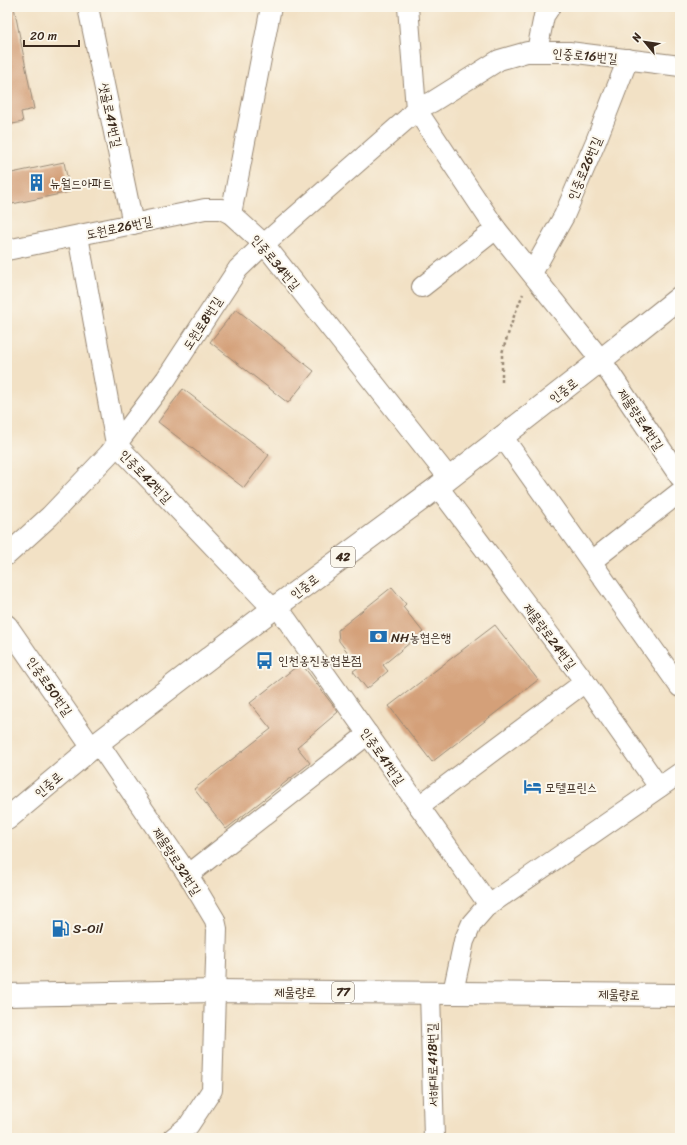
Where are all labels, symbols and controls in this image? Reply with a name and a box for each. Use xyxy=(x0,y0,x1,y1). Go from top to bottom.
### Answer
scale bar xyxy=(24,22,79,48)
north arrow xyxy=(625,22,665,62)
text: 20 m xyxy=(30,25,57,47)
text: N xyxy=(626,29,647,46)
street label: 인중로16번길 xyxy=(551,41,618,70)
street label: 샛골로41번길 xyxy=(92,80,129,150)
street label: 인중로26번길 xyxy=(561,133,608,204)
place label: 뉴월드아파트 xyxy=(50,172,113,195)
building icon: 뉴월드아파트 xyxy=(27,173,47,193)
street label: 도원로26번길 xyxy=(84,209,154,246)
street label: 인중로34번길 xyxy=(245,229,306,296)
street label: 도원로8번길 xyxy=(176,292,228,355)
street label: 인중로 xyxy=(544,372,583,409)
street label: 제물량로4번길 xyxy=(611,383,670,455)
street label: 인중로42번길 xyxy=(114,444,178,509)
road number: 42 xyxy=(331,547,355,567)
street label: 인중로 xyxy=(285,568,324,605)
street label: 제물량로24번길 xyxy=(517,598,582,675)
place label: NH농협은행 xyxy=(391,626,451,649)
bank icon: NH농협은행 xyxy=(368,627,388,647)
place label: 인천옹진농협본점 xyxy=(278,649,362,672)
bus stop icon: 인천옹진농협본점 xyxy=(255,650,275,670)
street label: 인중로50번길 xyxy=(21,652,79,721)
street label: 인중로41번길 xyxy=(354,723,411,790)
street label: 인중로 xyxy=(29,765,68,803)
place label: 모텔프린스 xyxy=(545,776,597,799)
hotel icon: 모텔프린스 xyxy=(522,777,542,797)
street label: 제물량로32번길 xyxy=(146,823,207,900)
place label: S-Oil xyxy=(73,917,103,940)
fuel station icon: S-Oil xyxy=(50,918,70,938)
street label: 제물량로 xyxy=(274,981,316,1004)
road number: 77 xyxy=(332,982,354,1002)
street label: 제물량로 xyxy=(598,983,640,1006)
street label: 서해대로418번길 xyxy=(420,1023,445,1107)

